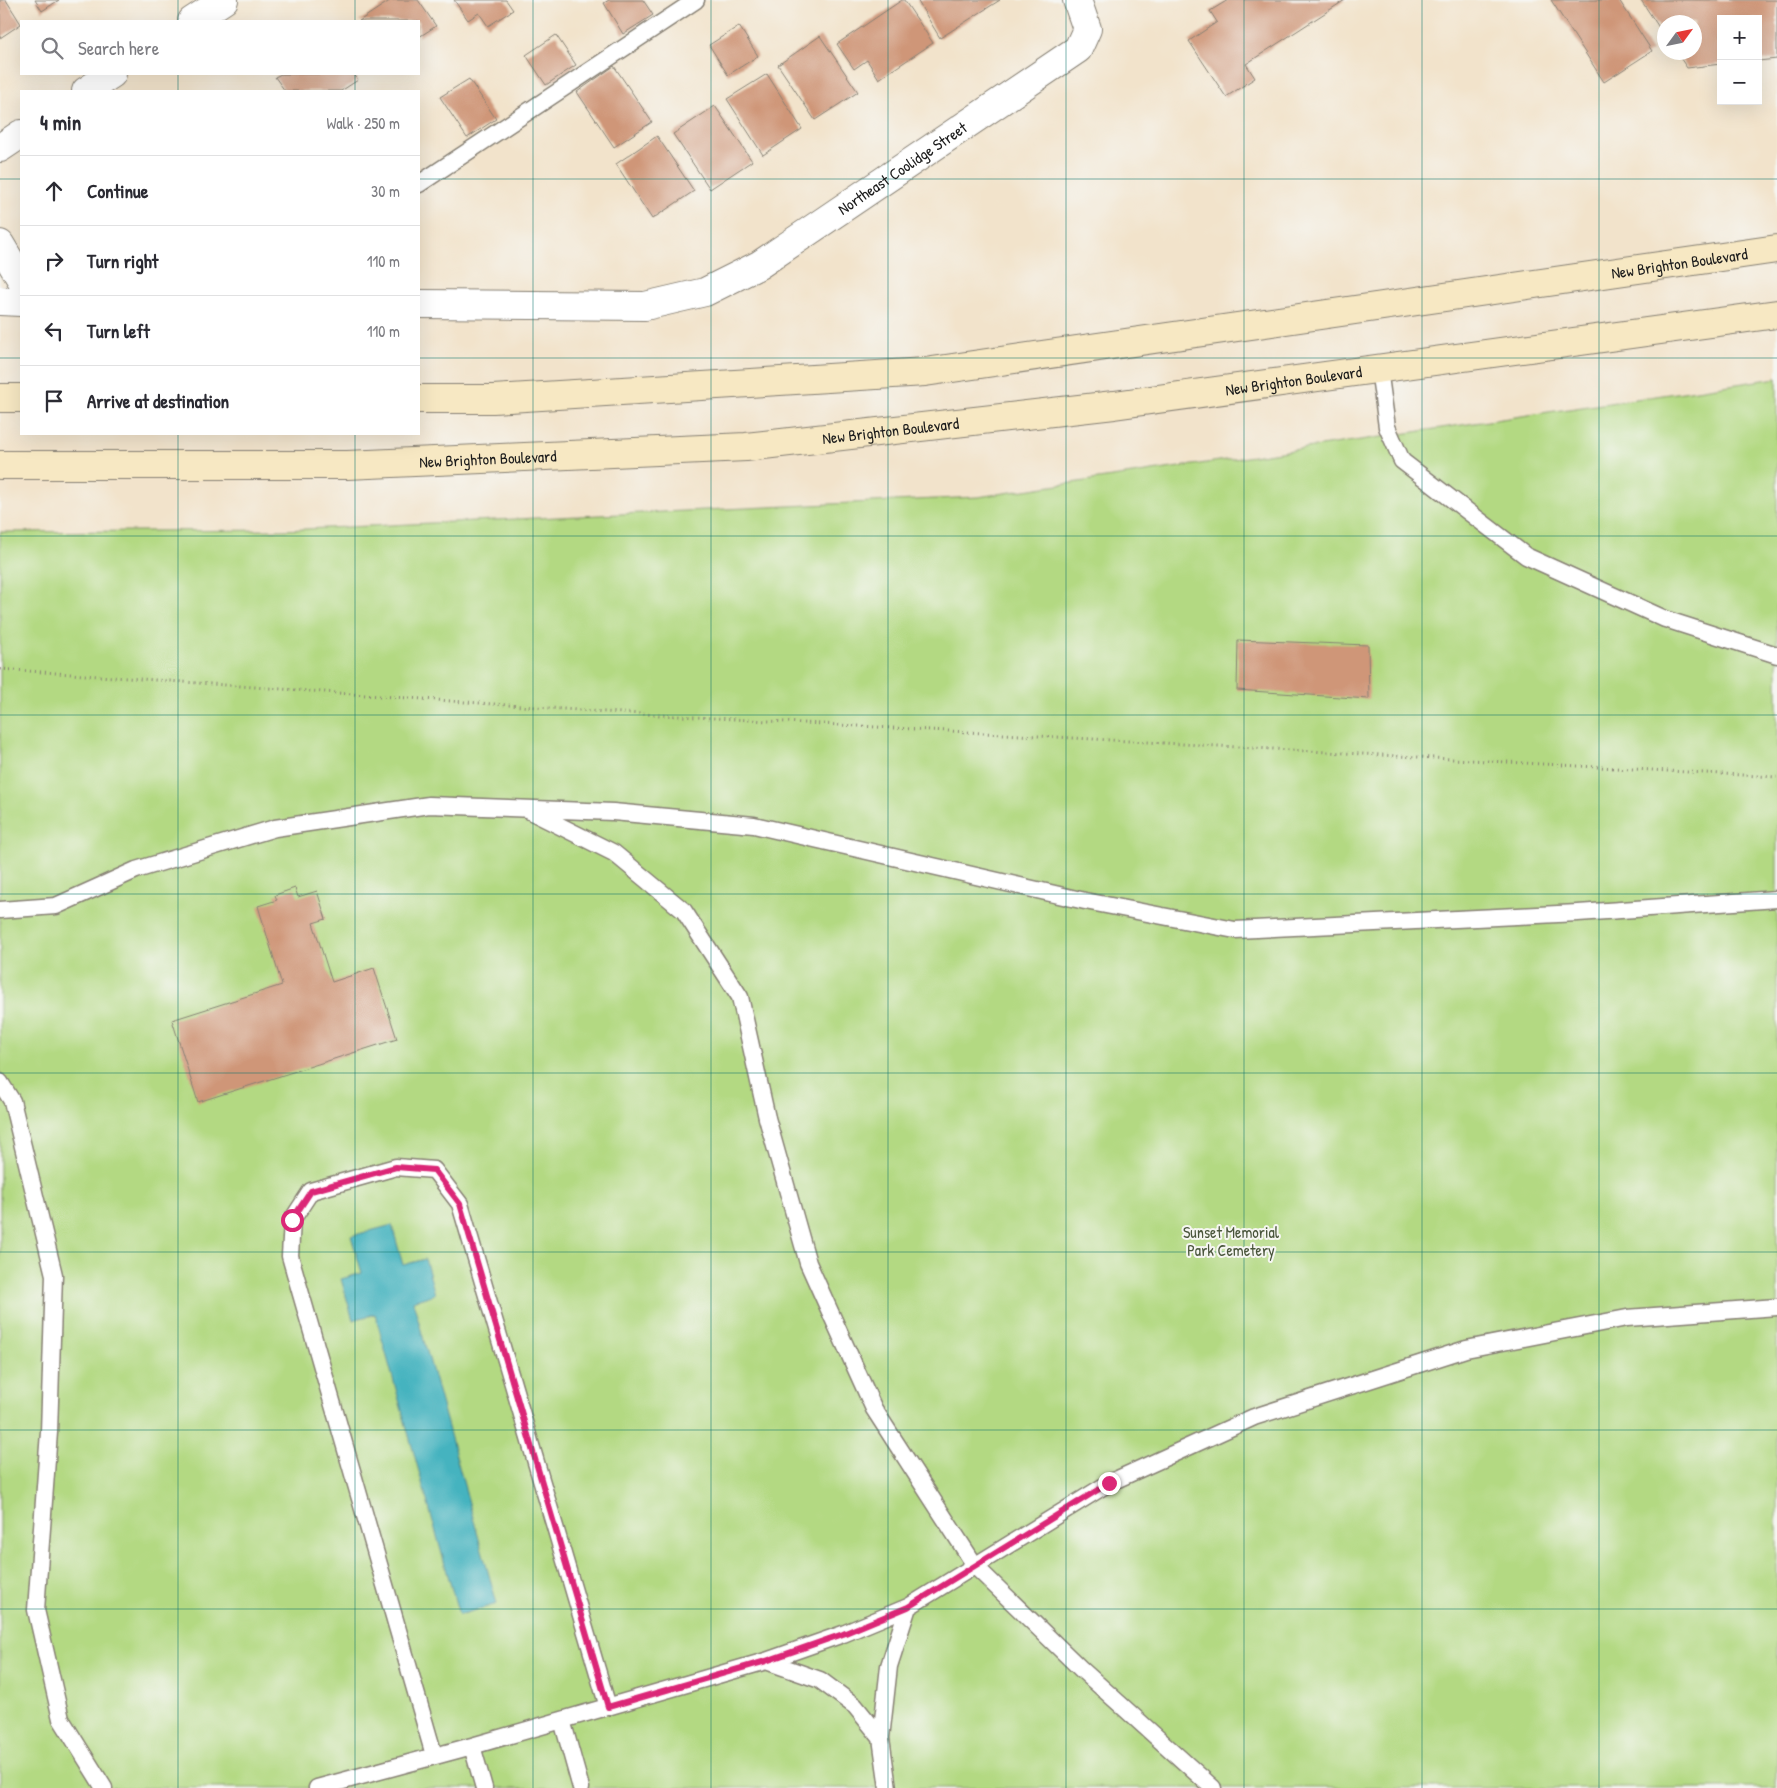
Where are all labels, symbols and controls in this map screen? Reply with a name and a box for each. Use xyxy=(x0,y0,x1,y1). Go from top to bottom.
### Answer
north arrow xyxy=(1657,15,1702,60)
map controls xyxy=(1717,15,1762,105)
button: + xyxy=(1717,15,1762,60)
search box xyxy=(20,20,420,75)
icon: search xyxy=(38,34,66,62)
text: Search here xyxy=(78,35,159,61)
button: − xyxy=(1717,60,1762,105)
text: 4 min xyxy=(40,108,81,137)
text: Walk · 250 m xyxy=(326,112,400,134)
street label: Northeast Coolidge Street xyxy=(833,116,972,220)
icon: ahead xyxy=(40,177,68,205)
text: Continue xyxy=(87,178,148,204)
text: 30 m xyxy=(371,180,400,202)
street label: New Brighton Boulevard xyxy=(1610,242,1749,284)
icon: right xyxy=(40,247,68,275)
text: Turn right xyxy=(87,248,158,274)
text: 110 m xyxy=(367,250,400,272)
icon: left xyxy=(40,317,68,345)
text: Turn left xyxy=(87,318,150,344)
text: 110 m xyxy=(367,320,400,342)
street label: New Brighton Boulevard xyxy=(1224,360,1363,401)
icon: arrive xyxy=(40,387,68,415)
text: Arrive at destination xyxy=(87,388,229,414)
street label: New Brighton Boulevard xyxy=(821,412,960,449)
street label: New Brighton Boulevard xyxy=(419,445,557,473)
route start xyxy=(281,1209,304,1232)
park label: Sunset Memorial Park Cemetery xyxy=(1183,1221,1280,1261)
route end xyxy=(1098,1472,1121,1495)

